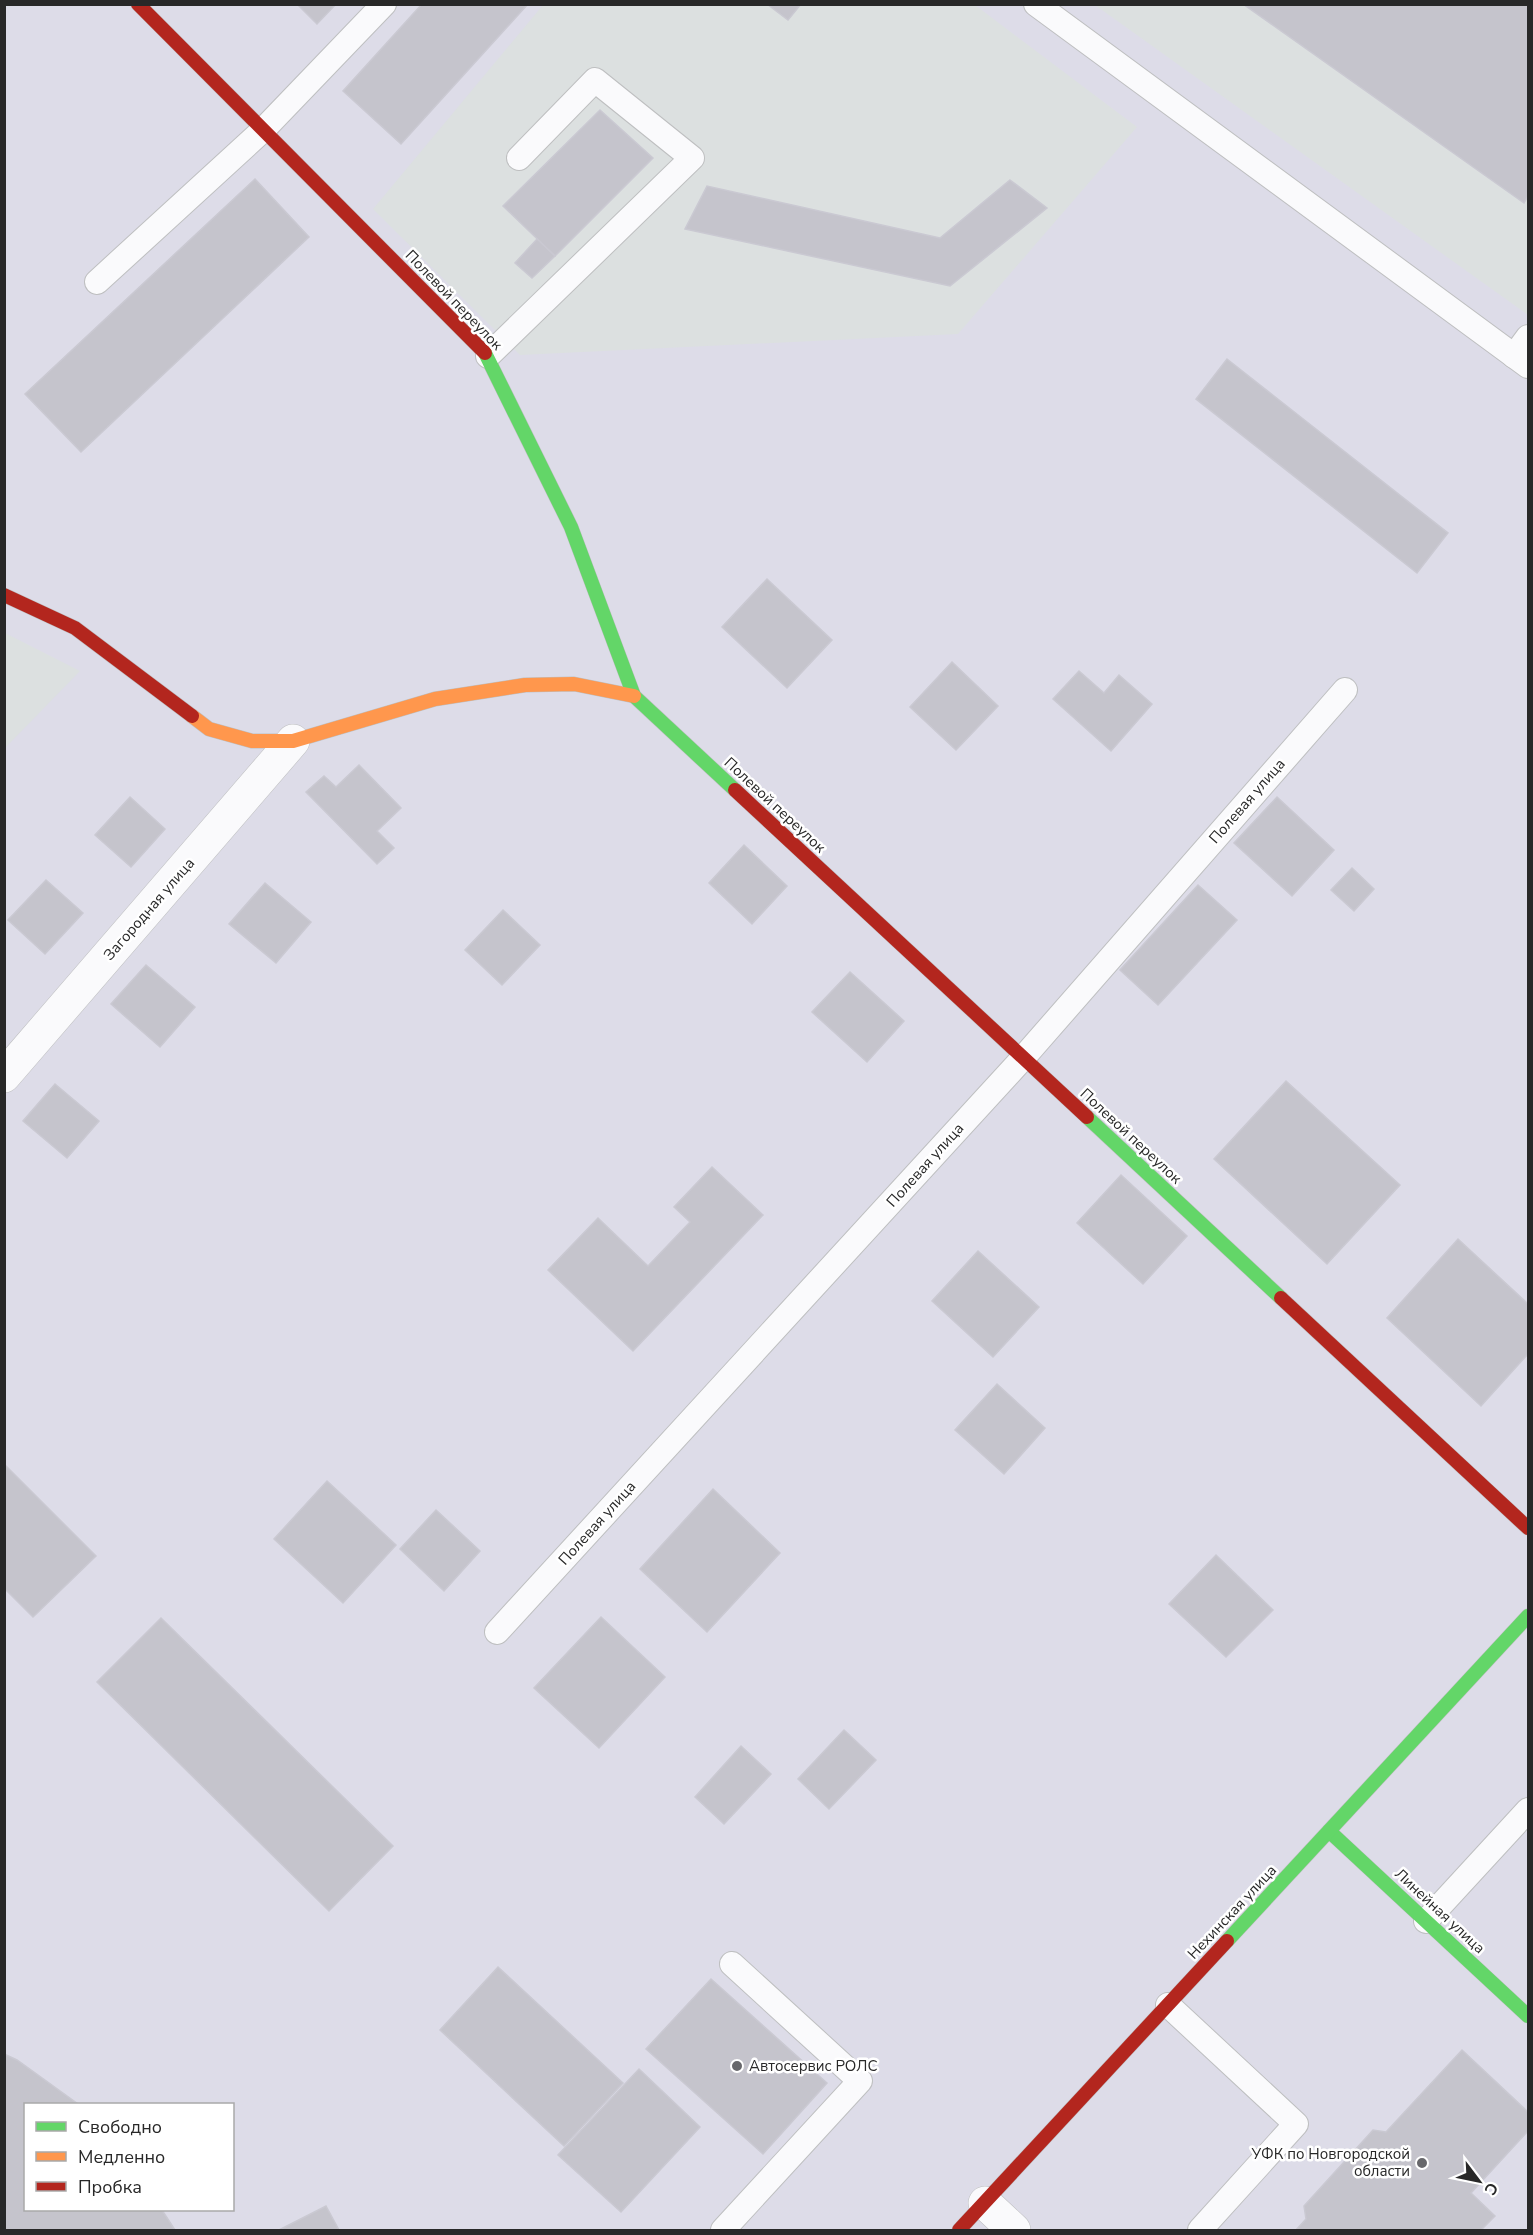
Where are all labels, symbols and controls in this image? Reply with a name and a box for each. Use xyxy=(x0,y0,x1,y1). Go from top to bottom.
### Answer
street label: Полевой переулок xyxy=(401,246,507,354)
street label: Полевой переулок xyxy=(720,753,830,857)
street label: Полевая улица xyxy=(1205,754,1289,848)
street label: Загородная улица xyxy=(99,854,199,964)
street label: Полевой переулок xyxy=(1076,1084,1186,1188)
street label: Полевая улица xyxy=(882,1119,968,1211)
street label: Полевая улица xyxy=(554,1477,640,1569)
street label: Нехинская улица xyxy=(1183,1861,1281,1963)
street label: Линейная улица xyxy=(1391,1864,1489,1958)
place label: Автосервис РОЛС xyxy=(749,2056,878,2076)
marker: Автосервис РОЛС xyxy=(730,2059,744,2073)
legend xyxy=(24,2103,234,2211)
text: Свободно xyxy=(78,2115,162,2139)
place label: УФК по Новгородской области xyxy=(1250,2144,1410,2181)
text: Медленно xyxy=(78,2145,165,2169)
north arrow xyxy=(1449,2151,1509,2211)
marker: УФК по Новгородской области xyxy=(1415,2156,1429,2170)
text: Пробка xyxy=(78,2175,142,2199)
text: С xyxy=(1479,2178,1503,2199)

